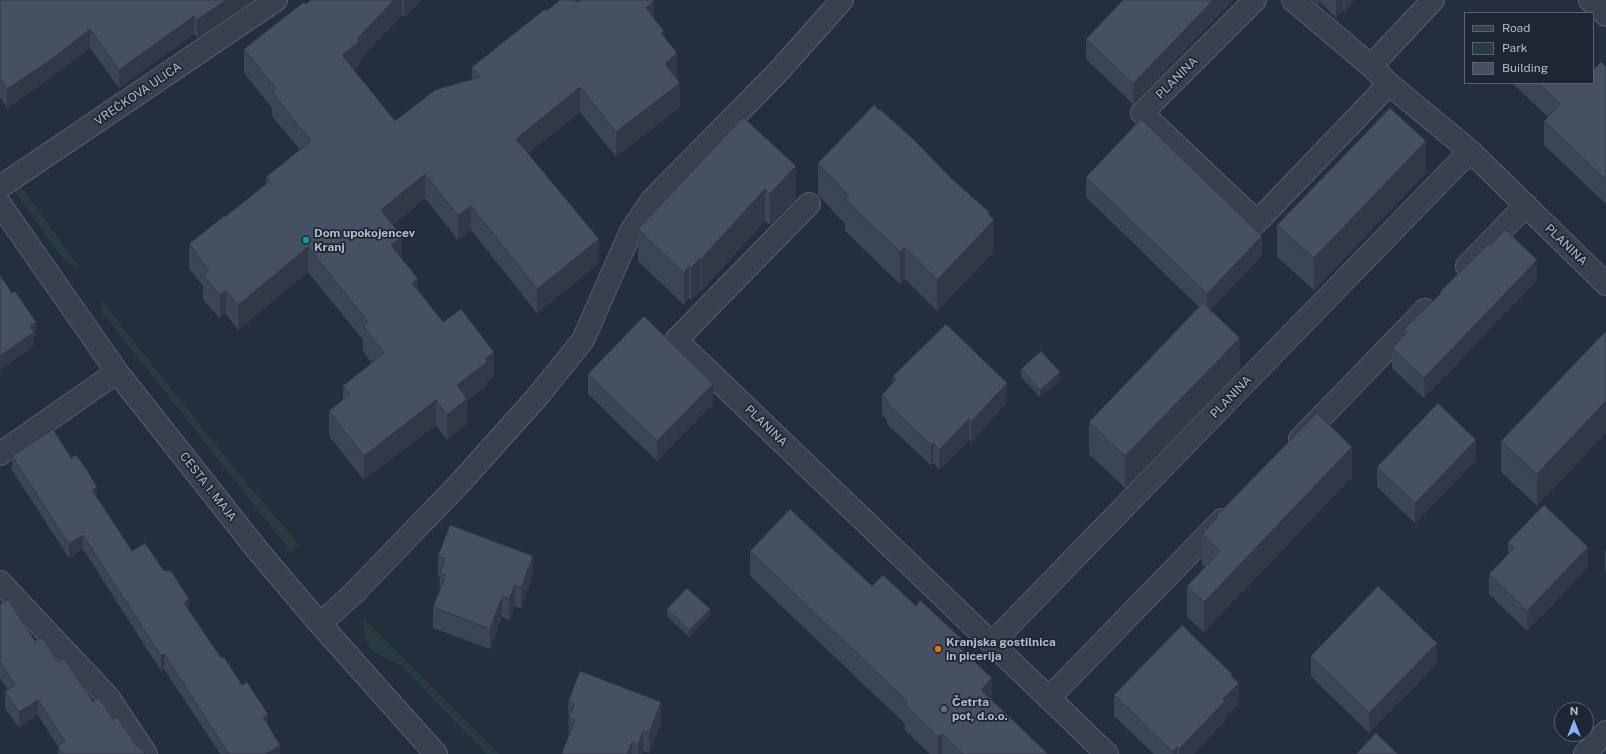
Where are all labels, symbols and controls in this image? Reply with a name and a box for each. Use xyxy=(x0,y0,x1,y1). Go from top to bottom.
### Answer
legend xyxy=(1464,12,1594,84)
text: Road xyxy=(1502,21,1530,35)
text: Park xyxy=(1502,41,1528,55)
street label: PLANINA xyxy=(1153,54,1201,102)
street label: VREČKOVA ULICA xyxy=(92,59,184,129)
text: Building xyxy=(1502,61,1548,75)
street label: PLANINA xyxy=(1542,221,1590,269)
place label: Dom upokojencev Kranj xyxy=(314,226,415,254)
marker: Dom upokojencev Kranj xyxy=(301,235,311,245)
street label: PLANINA xyxy=(1207,373,1255,421)
street label: PLANINA xyxy=(742,402,790,450)
street label: CESTA 1. MAJA xyxy=(177,450,239,524)
place label: Kranjska gostilnica in picerija xyxy=(946,635,1056,663)
marker: Kranjska gostilnica in picerija xyxy=(933,644,943,654)
place label: Četrta pot, d.o.o. xyxy=(952,695,1008,723)
north arrow xyxy=(1554,702,1594,742)
marker: Četrta pot, d.o.o. xyxy=(939,704,949,714)
text: N xyxy=(1570,705,1578,717)

